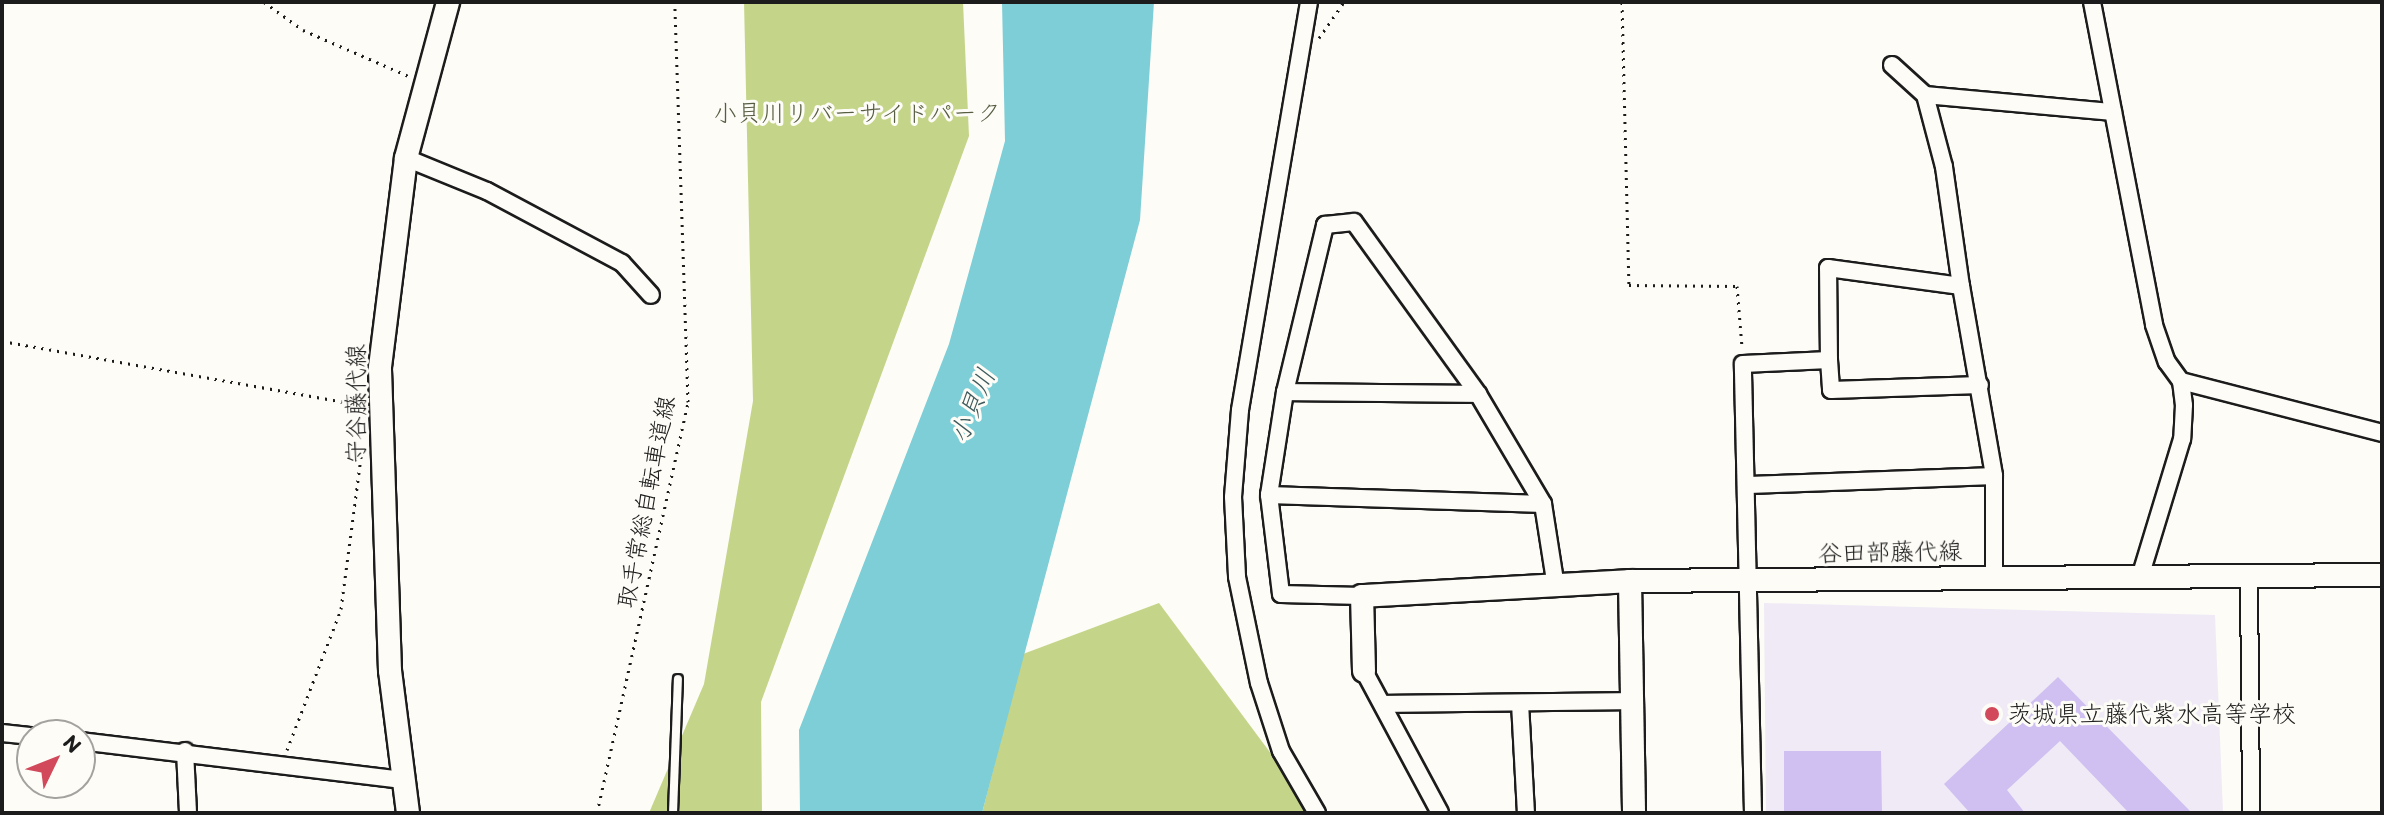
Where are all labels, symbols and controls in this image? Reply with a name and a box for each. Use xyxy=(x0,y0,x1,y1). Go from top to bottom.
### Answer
park label: 小貝川リバーサイドパーク xyxy=(713,99,1001,127)
street label: 守谷藤代線 xyxy=(342,344,370,464)
water label: 小貝川 xyxy=(943,364,1003,448)
street label: 取手常総自転車道線 xyxy=(611,393,681,611)
street label: 谷田部藤代線 xyxy=(1818,536,1962,568)
place label: 茨城県立藤代紫水高等学校 xyxy=(2008,700,2296,728)
marker: 茨城県立藤代紫水高等学校 xyxy=(1983,705,2001,723)
north arrow xyxy=(16,719,96,799)
text: N xyxy=(58,729,87,758)

